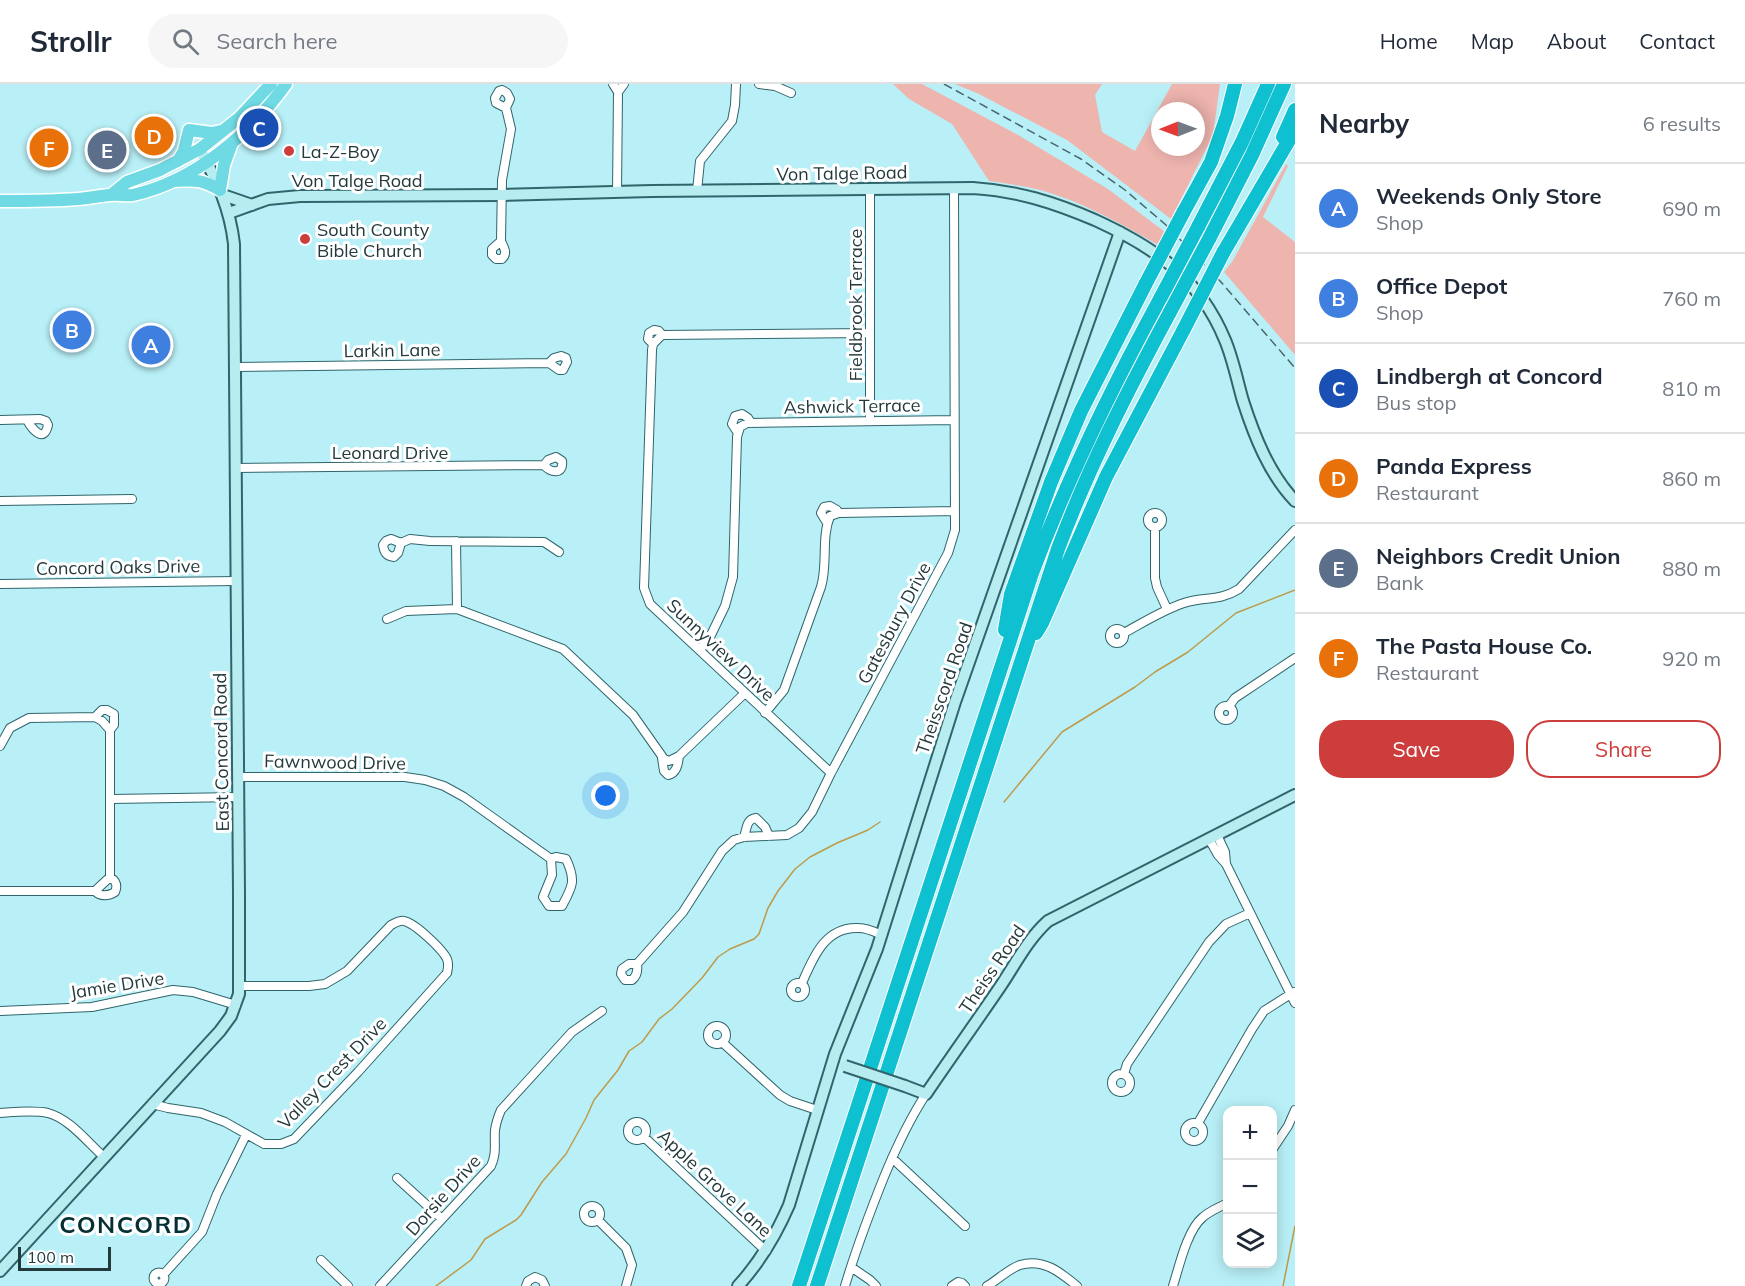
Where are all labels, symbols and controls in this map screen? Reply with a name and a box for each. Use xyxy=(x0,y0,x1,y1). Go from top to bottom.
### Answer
search box xyxy=(148,14,568,68)
text: Strollr xyxy=(30,24,112,59)
icon: search xyxy=(169,25,202,58)
text: Search here xyxy=(217,27,337,55)
text: Home xyxy=(1380,28,1438,54)
text: Map xyxy=(1471,28,1514,54)
text: About xyxy=(1547,28,1606,54)
text: Contact xyxy=(1639,28,1715,54)
north arrow xyxy=(1151,102,1205,156)
pin: C xyxy=(240,106,278,150)
text: Nearby xyxy=(1319,107,1409,140)
text: 6 results xyxy=(1643,111,1721,136)
pin: D xyxy=(134,113,174,158)
pin: F xyxy=(29,126,68,170)
pin: E xyxy=(88,128,126,172)
place label: La-Z-Boy xyxy=(301,140,380,163)
marker: La-Z-Boy xyxy=(282,144,296,158)
street label: Von Talge Road xyxy=(776,160,908,186)
street label: Von Talge Road xyxy=(291,169,423,192)
text: Weekends Only Store xyxy=(1376,182,1601,210)
text: A xyxy=(1331,196,1346,221)
text: 690 m xyxy=(1662,196,1721,221)
text: Shop xyxy=(1376,210,1424,235)
place label: South County Bible Church xyxy=(317,218,430,262)
street label: Fieldbrook Terrace xyxy=(844,229,867,381)
marker: South County Bible Church xyxy=(298,232,312,246)
text: Office Depot xyxy=(1376,272,1507,300)
text: B xyxy=(1332,286,1345,311)
text: 760 m xyxy=(1662,286,1721,311)
text: Shop xyxy=(1376,300,1424,325)
pin: B xyxy=(52,308,92,352)
pin: A xyxy=(132,322,170,368)
street label: Larkin Lane xyxy=(343,338,441,362)
text: Lindbergh at Concord xyxy=(1376,362,1603,390)
text: C xyxy=(1332,376,1345,401)
text: 810 m xyxy=(1662,376,1721,401)
text: Bus stop xyxy=(1376,390,1456,415)
street label: Ashwick Terrace xyxy=(783,393,921,419)
street label: Leonard Drive xyxy=(332,441,448,464)
text: Panda Express xyxy=(1376,452,1532,480)
text: D xyxy=(1331,466,1346,491)
text: 860 m xyxy=(1662,466,1721,491)
text: Restaurant xyxy=(1376,480,1479,505)
text: Neighbors Credit Union xyxy=(1376,542,1621,570)
street label: Concord Oaks Drive xyxy=(36,554,200,580)
text: E xyxy=(1333,556,1344,581)
text: 880 m xyxy=(1662,556,1721,581)
street label: Gatesbury Drive xyxy=(852,558,936,688)
text: Bank xyxy=(1376,570,1424,595)
street label: Sunnyview Drive xyxy=(662,594,780,706)
street label: Theisscord Road xyxy=(911,619,977,757)
text: The Pasta House Co. xyxy=(1376,632,1592,660)
text: F xyxy=(1333,646,1344,671)
text: 920 m xyxy=(1662,646,1721,671)
text: Restaurant xyxy=(1376,660,1479,685)
street label: East Concord Road xyxy=(208,672,234,832)
button: Save xyxy=(1319,720,1514,778)
button: Share xyxy=(1526,720,1721,778)
street label: Fawnwood Drive xyxy=(264,749,406,775)
your location xyxy=(591,781,620,810)
street label: Theiss Road xyxy=(954,920,1030,1018)
street label: Jamie Drive xyxy=(68,966,166,1004)
street label: Valley Crest Drive xyxy=(273,1012,391,1134)
map controls xyxy=(1223,1106,1277,1268)
button: + xyxy=(1223,1106,1277,1160)
street label: Apple Grove Lane xyxy=(653,1124,777,1242)
street label: Dorsie Drive xyxy=(401,1150,485,1240)
button: − xyxy=(1223,1160,1277,1214)
district label: CONCORD xyxy=(59,1209,193,1239)
button: layers xyxy=(1223,1214,1277,1268)
scale bar xyxy=(18,1244,111,1272)
text: 100 m xyxy=(27,1247,74,1267)

